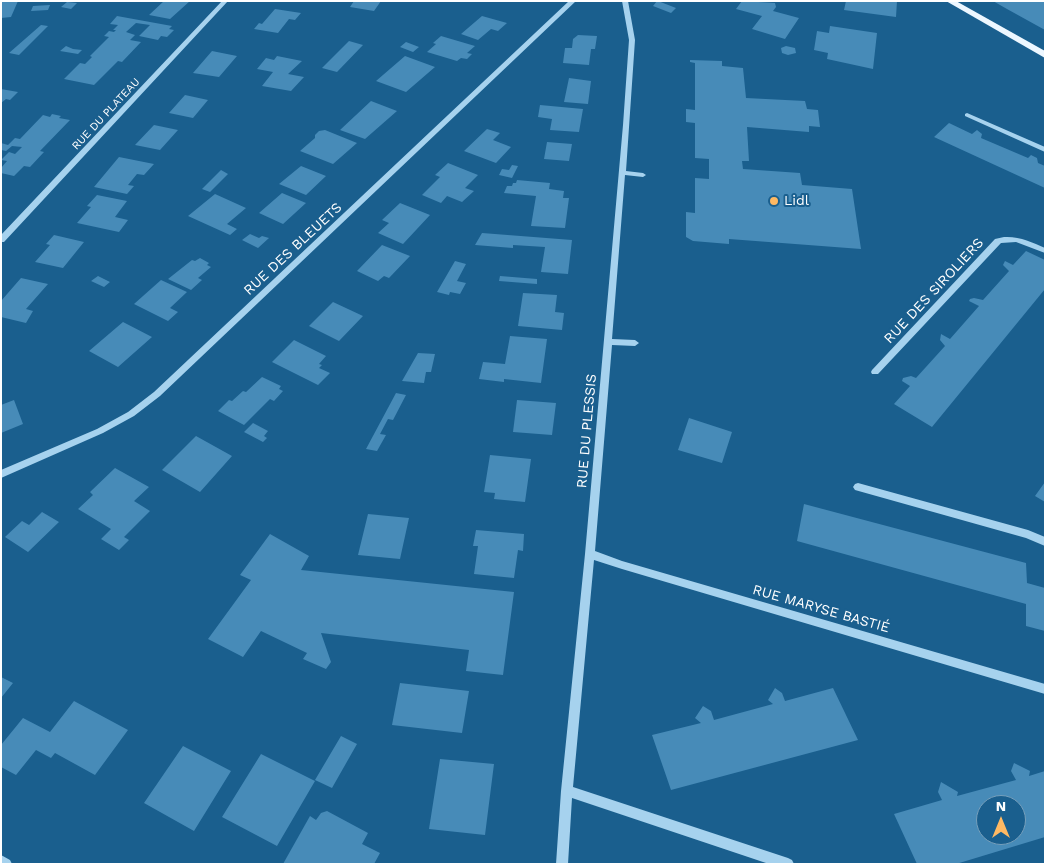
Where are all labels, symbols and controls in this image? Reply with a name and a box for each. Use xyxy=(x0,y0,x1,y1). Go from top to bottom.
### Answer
street label: RUE DU PLATEAU xyxy=(69,75,143,153)
place label: Lidl xyxy=(784,193,809,209)
marker: Lidl xyxy=(768,195,780,207)
street label: RUE DES BLEUETS xyxy=(240,199,346,299)
street label: RUE DES SIROLIERS xyxy=(881,235,987,347)
street label: RUE DU PLESSIS xyxy=(574,373,600,489)
street label: RUE MARYSE BASTIÉ xyxy=(751,581,891,637)
north arrow xyxy=(976,795,1026,845)
text: N xyxy=(996,798,1006,814)

